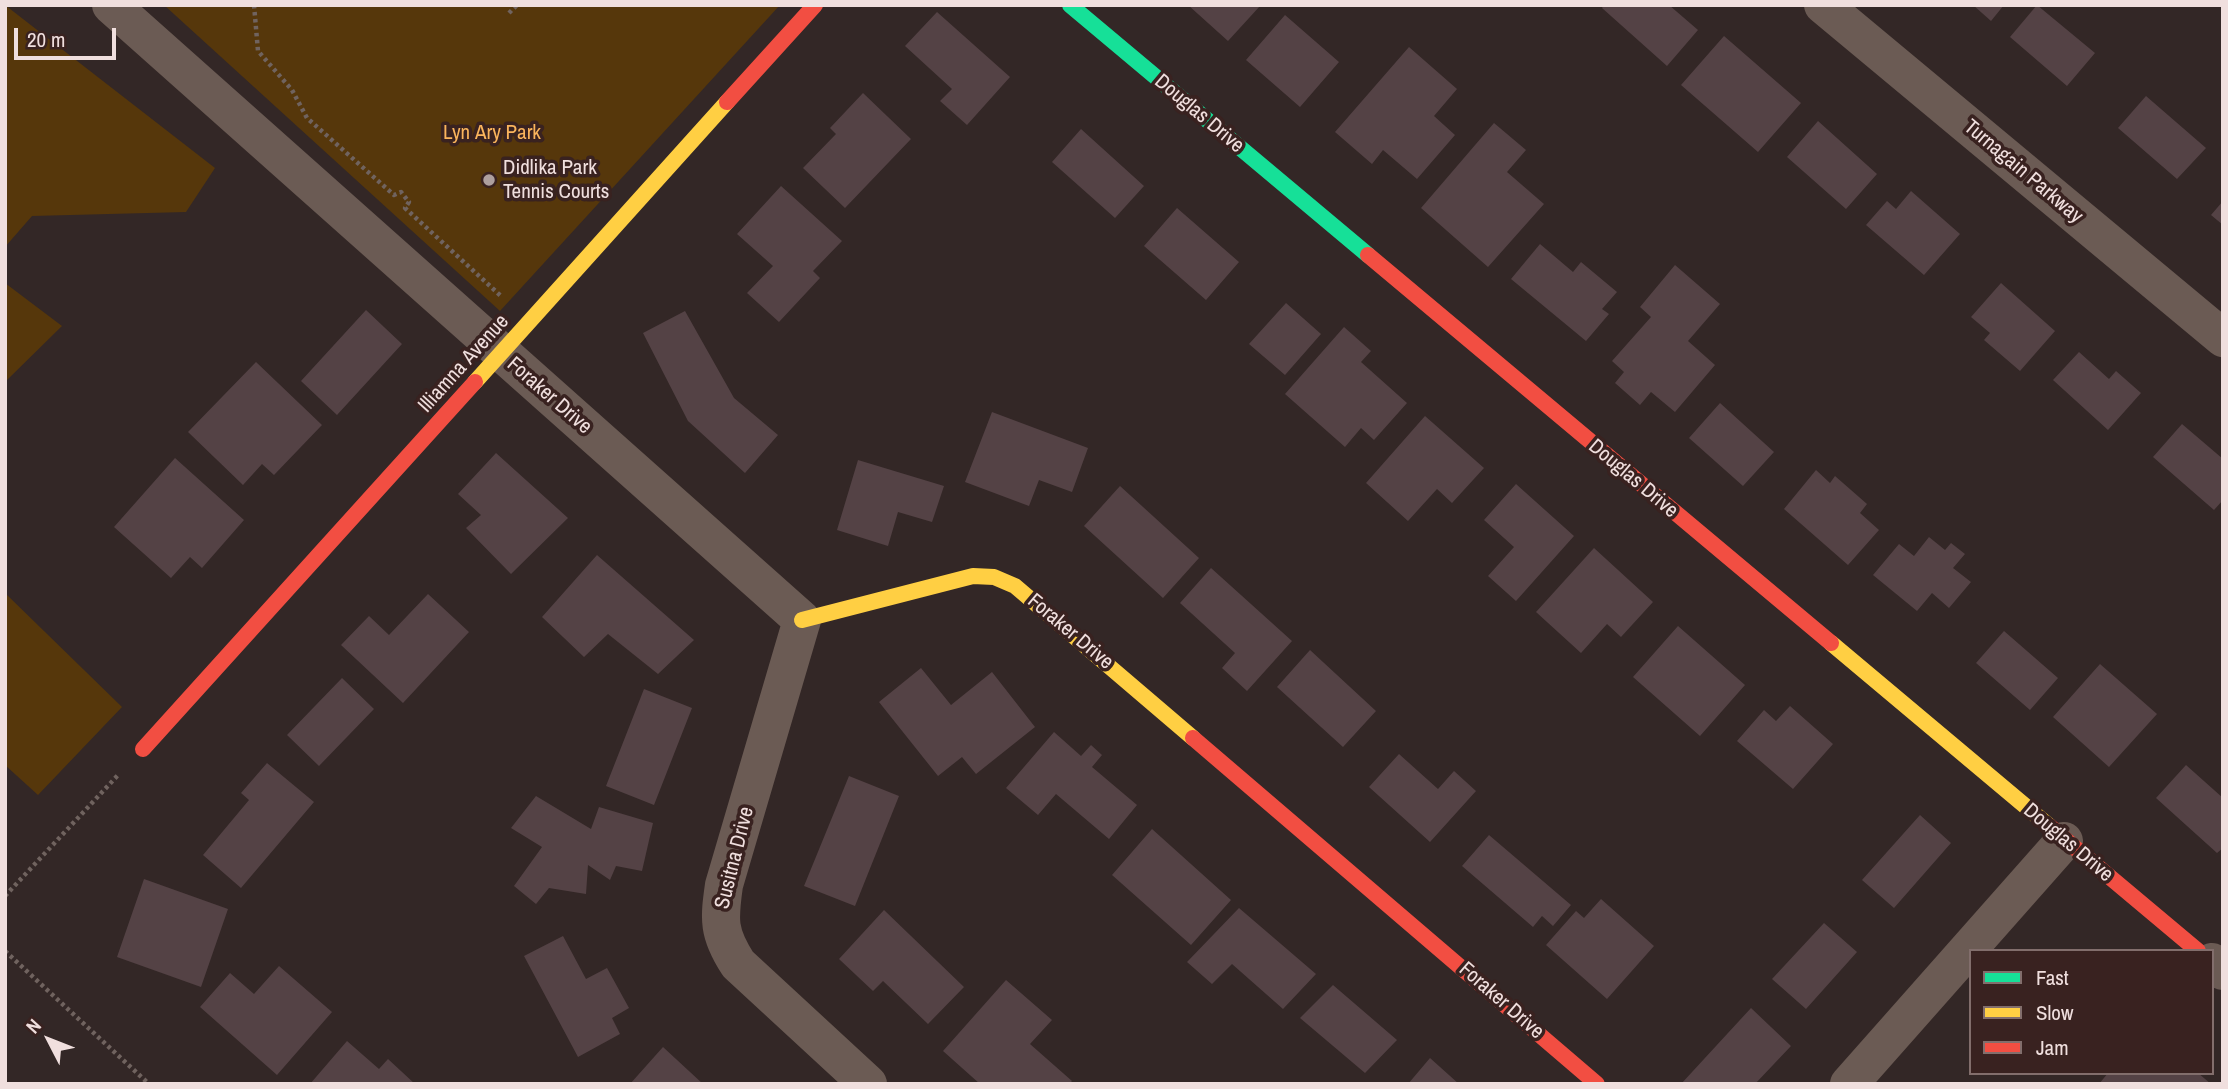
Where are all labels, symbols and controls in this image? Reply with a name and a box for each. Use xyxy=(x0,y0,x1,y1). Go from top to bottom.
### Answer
scale bar xyxy=(18,14,119,58)
text: 20 m xyxy=(27,25,65,54)
street label: Douglas Drive xyxy=(1149,69,1249,159)
street label: Turnagain Parkway xyxy=(1958,115,2088,229)
park label: Lyn Ary Park xyxy=(443,120,541,146)
place label: Didlika Park Tennis Courts xyxy=(503,155,609,205)
marker: Didlika Park Tennis Courts xyxy=(481,172,497,188)
street label: Illiamna Avenue xyxy=(413,310,515,418)
street label: Foraker Drive xyxy=(501,352,597,440)
street label: Douglas Drive xyxy=(1583,434,1683,524)
street label: Foraker Drive xyxy=(1022,589,1118,675)
street label: Douglas Drive xyxy=(2018,798,2118,888)
street label: Susitna Drive xyxy=(710,804,760,912)
legend xyxy=(1969,949,2214,1075)
street label: Foraker Drive xyxy=(1453,957,1549,1045)
text: Fast xyxy=(2036,963,2069,992)
text: Slow xyxy=(2036,998,2073,1027)
north arrow xyxy=(14,1005,84,1075)
text: N xyxy=(20,1013,47,1039)
text: Jam xyxy=(2036,1033,2069,1062)

